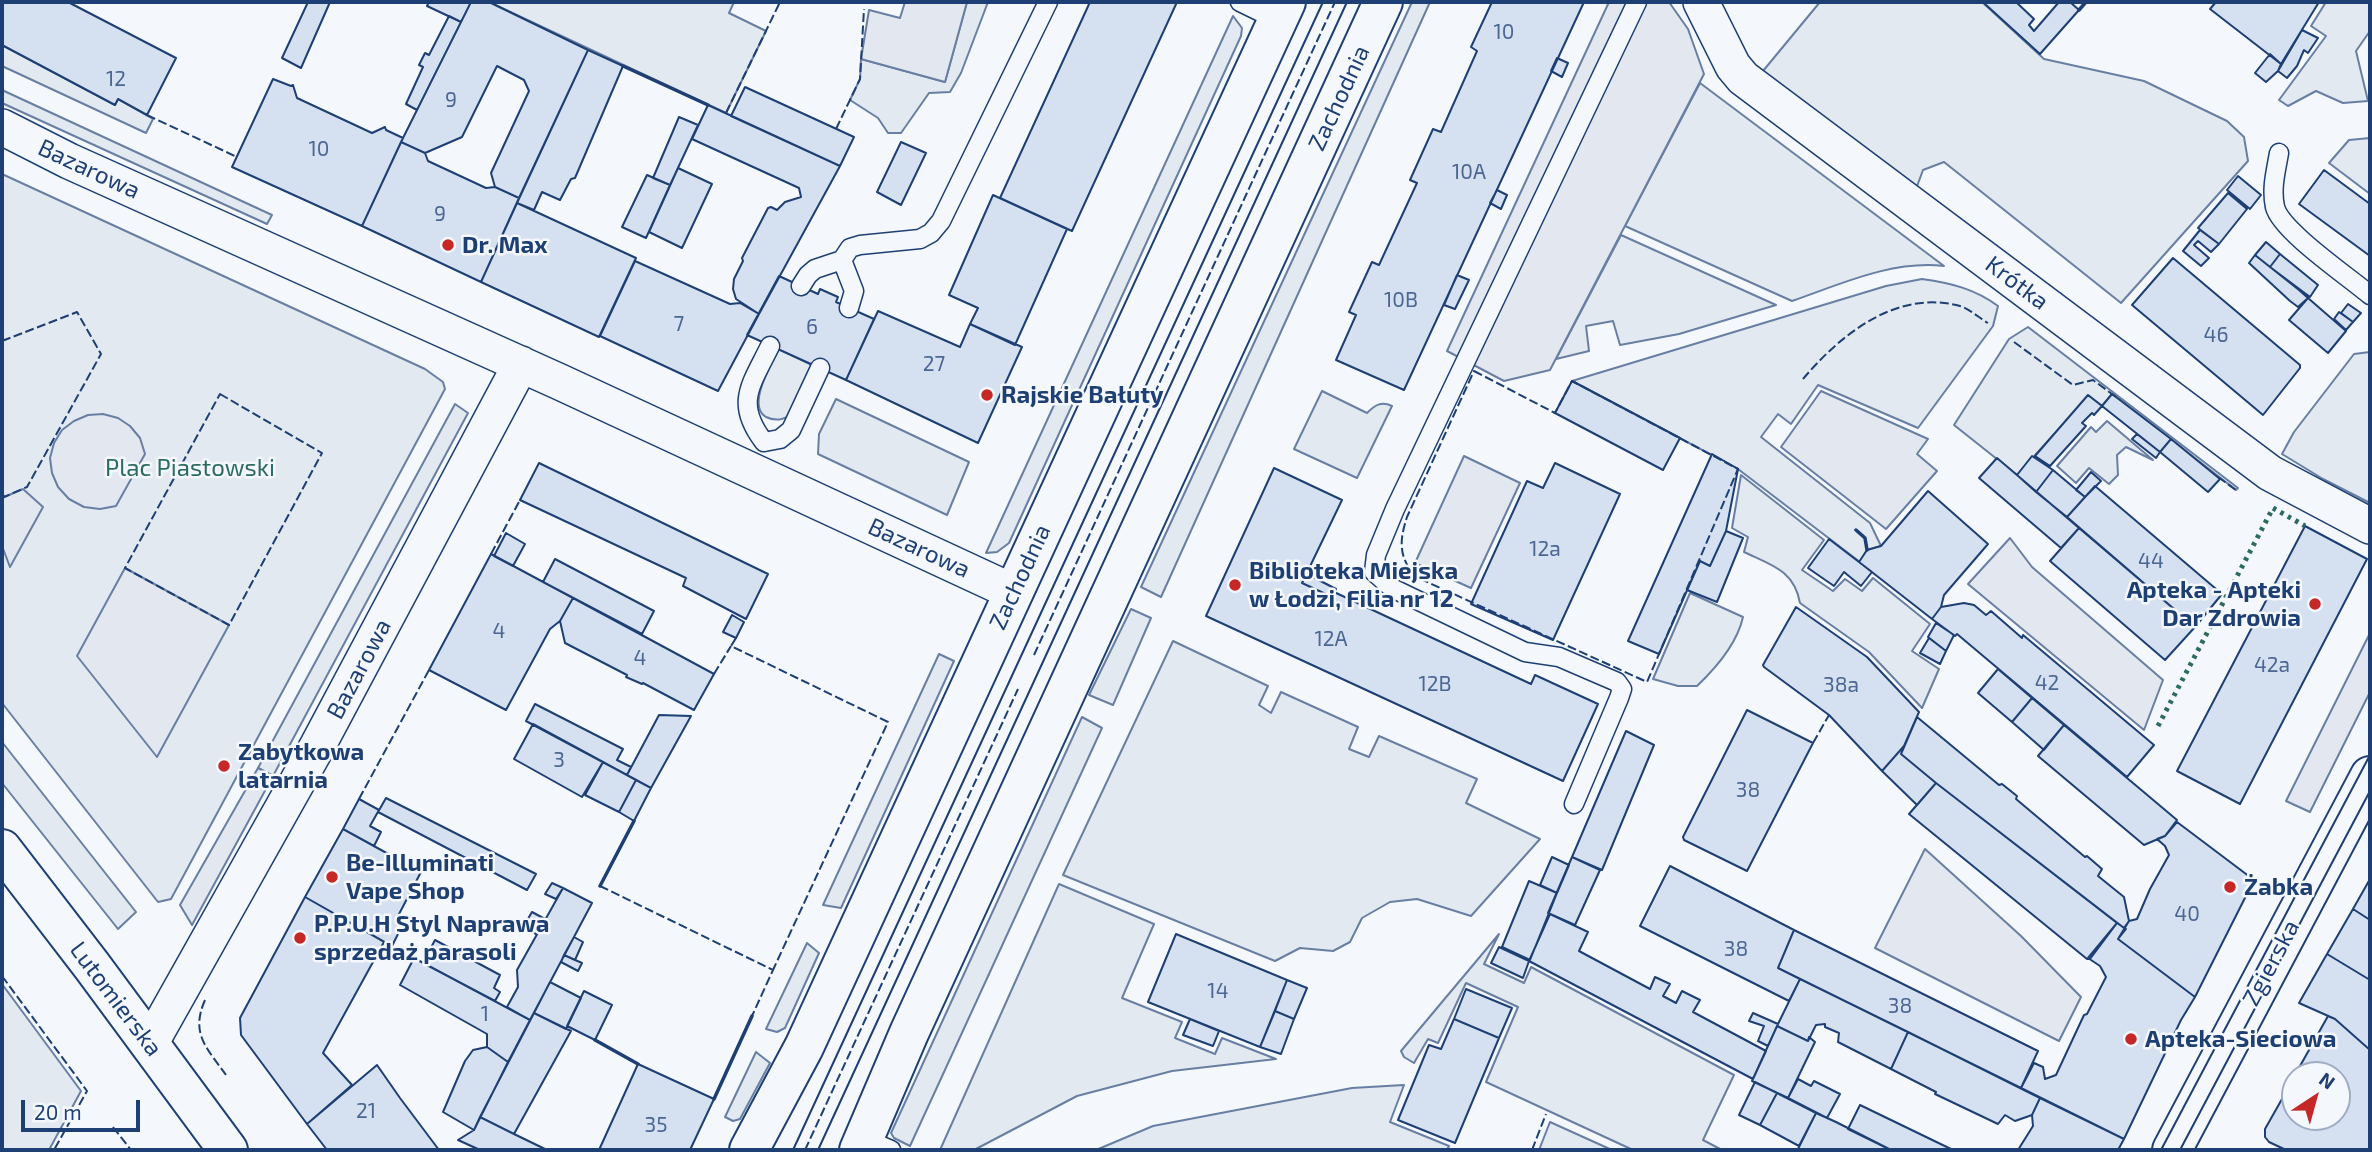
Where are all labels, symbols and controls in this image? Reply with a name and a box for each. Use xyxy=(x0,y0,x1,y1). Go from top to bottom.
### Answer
house number: 10 xyxy=(1493,19,1515,45)
street label: Zachodnia xyxy=(1302,41,1376,155)
house number: 12 xyxy=(106,66,126,92)
house number: 9 xyxy=(445,87,457,113)
street label: Bazarowa xyxy=(33,133,145,205)
house number: 10 xyxy=(308,136,330,162)
house number: 10A xyxy=(1452,159,1486,185)
house number: 9 xyxy=(434,201,446,227)
place label: Dr. Max xyxy=(462,231,548,259)
marker: Dr. Max xyxy=(440,237,456,253)
street label: Krótka xyxy=(1980,250,2054,316)
house number: 10B xyxy=(1384,287,1418,313)
house number: 7 xyxy=(674,311,684,337)
house number: 6 xyxy=(806,314,818,340)
house number: 46 xyxy=(2204,322,2228,348)
house number: 27 xyxy=(923,351,945,377)
place label: Rajskie Bałuty xyxy=(1001,381,1164,409)
marker: Rajskie Bałuty xyxy=(979,387,995,403)
park label: Plac Piastowski xyxy=(105,454,275,482)
street label: Bazarowa xyxy=(863,512,975,584)
street label: Zachodnia xyxy=(983,520,1057,634)
house number: 12a xyxy=(1529,536,1561,562)
house number: 44 xyxy=(2138,548,2164,574)
place label: Biblioteka Miejska w Łodzi, Filia nr 12 xyxy=(1249,557,1458,613)
place label: Apteka - Apteki Dar Zdrowia xyxy=(2127,576,2301,632)
marker: Biblioteka Miejska w Łodzi, Filia nr 12 xyxy=(1227,577,1243,593)
marker: Apteka - Apteki Dar Zdrowia xyxy=(2307,596,2323,612)
street label: Bazarowa xyxy=(321,614,397,724)
house number: 4 xyxy=(493,618,505,644)
house number: 12A xyxy=(1314,626,1348,652)
house number: 4 xyxy=(634,645,646,671)
house number: 42a xyxy=(2254,652,2290,678)
house number: 42 xyxy=(2035,670,2059,696)
house number: 12B xyxy=(1418,671,1452,697)
house number: 38a xyxy=(1823,672,1859,698)
place label: Zabytkowa latarnia xyxy=(238,738,364,794)
house number: 3 xyxy=(553,747,565,773)
marker: Zabytkowa latarnia xyxy=(216,758,232,774)
house number: 38 xyxy=(1736,777,1760,803)
place label: Be-Illuminati Vape Shop xyxy=(346,849,494,905)
marker: Be-Illuminati Vape Shop xyxy=(324,869,340,885)
place label: Żabka xyxy=(2244,873,2313,901)
marker: Żabka xyxy=(2222,879,2238,895)
house number: 40 xyxy=(2174,901,2200,927)
place label: P.P.U.H Styl Naprawa sprzedaż parasoli xyxy=(314,910,550,966)
street label: Zgierska xyxy=(2236,915,2306,1011)
marker: P.P.U.H Styl Naprawa sprzedaż parasoli xyxy=(292,930,308,946)
street label: Lutomierska xyxy=(64,936,168,1062)
house number: 38 xyxy=(1724,936,1748,962)
house number: 14 xyxy=(1207,978,1229,1004)
house number: 38 xyxy=(1888,993,1912,1019)
house number: 1 xyxy=(481,1001,489,1027)
place label: Apteka-Sieciowa xyxy=(2145,1025,2336,1053)
marker: Apteka-Sieciowa xyxy=(2123,1031,2139,1047)
north arrow xyxy=(2281,1061,2351,1131)
text: N xyxy=(2315,1067,2340,1094)
scale bar xyxy=(24,1086,144,1130)
house number: 21 xyxy=(356,1098,376,1124)
text: 20 m xyxy=(34,1099,82,1124)
house number: 35 xyxy=(645,1112,667,1138)

